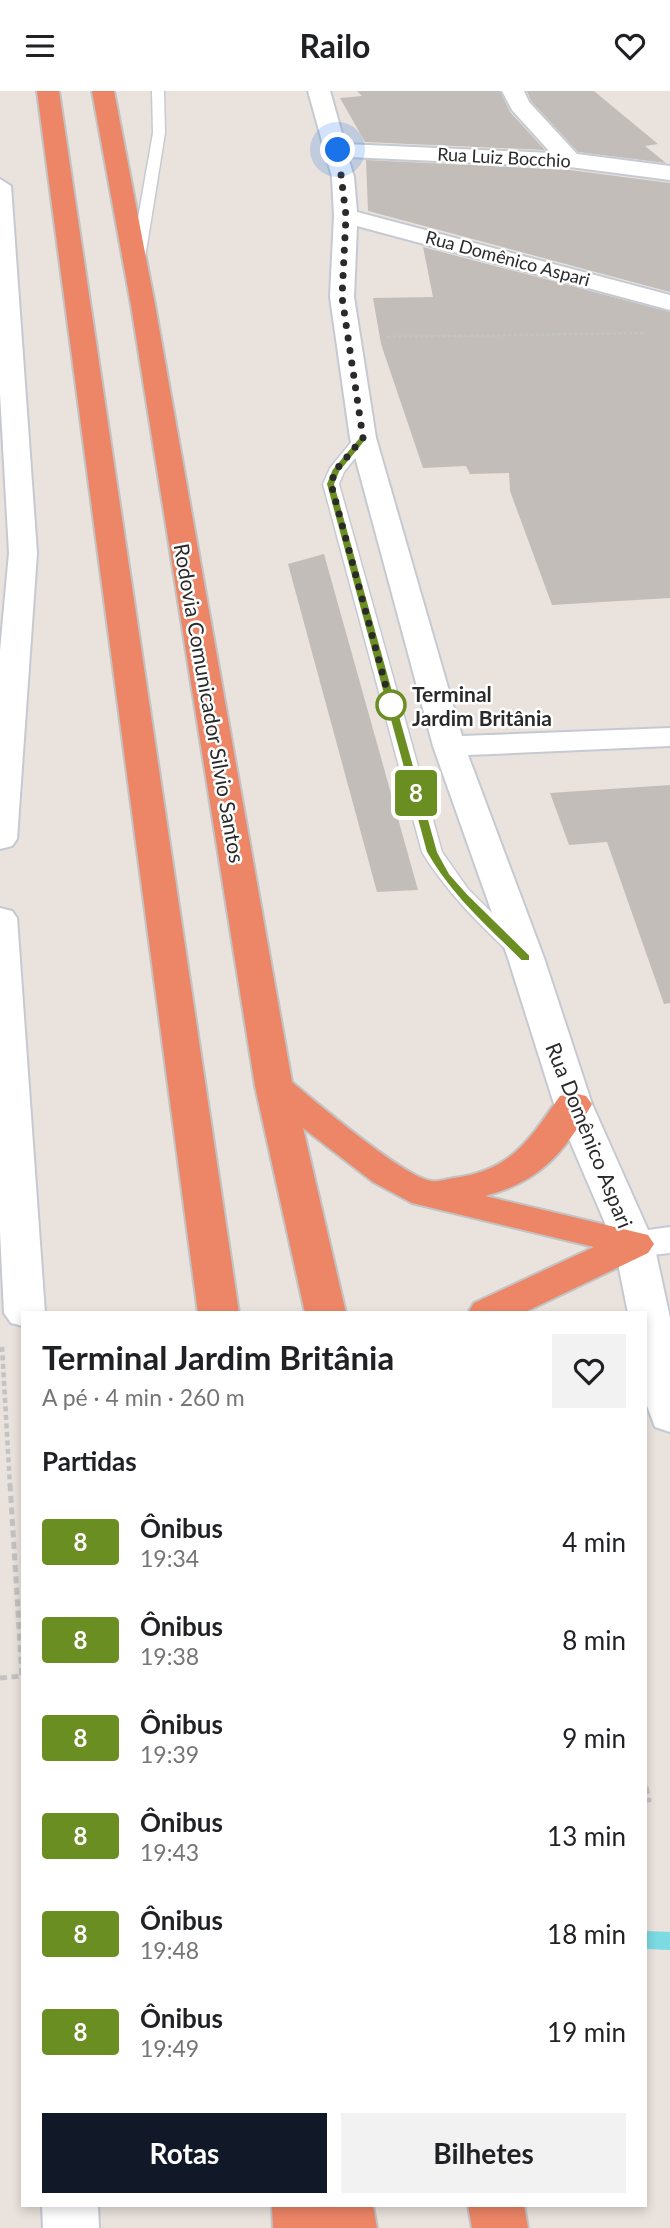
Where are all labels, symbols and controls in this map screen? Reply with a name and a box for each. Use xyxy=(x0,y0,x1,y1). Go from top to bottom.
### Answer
text: Railo xyxy=(299,26,371,65)
icon: menu xyxy=(21,27,59,65)
icon: heart xyxy=(611,27,649,65)
your location xyxy=(320,132,355,167)
street label: Rua Luiz Bocchio xyxy=(437,143,571,171)
street label: Rua Domênico Aspari xyxy=(423,225,593,291)
street label: Rodovia Comunicador Silvio Santos xyxy=(170,541,250,865)
place label: Terminal Jardim Britânia xyxy=(412,681,552,730)
marker: Terminal Jardim Britânia xyxy=(376,690,406,720)
line badge: 8 xyxy=(393,770,439,816)
text: 8 xyxy=(409,778,423,807)
street label: Rua Domênico Aspari xyxy=(541,1039,639,1231)
button: heart xyxy=(552,1334,626,1408)
text: Terminal Jardim Britânia xyxy=(42,1337,394,1377)
text: A pé · 4 min · 260 m xyxy=(42,1383,245,1411)
text: Partidas xyxy=(42,1445,137,1477)
text: Ônibus xyxy=(140,1512,223,1544)
text: 4 min xyxy=(562,1526,626,1558)
text: 8 xyxy=(74,1527,87,1556)
text: 19:34 xyxy=(140,1544,199,1572)
text: Ônibus xyxy=(140,1610,223,1642)
text: 8 min xyxy=(562,1624,626,1656)
text: 8 xyxy=(74,1625,87,1654)
text: 19:38 xyxy=(140,1642,199,1670)
text: Ônibus xyxy=(140,1708,223,1740)
text: 9 min xyxy=(562,1722,626,1754)
text: 8 xyxy=(74,1723,87,1752)
text: 19:39 xyxy=(140,1740,199,1768)
text: Ônibus xyxy=(140,1806,223,1838)
text: 13 min xyxy=(547,1820,626,1852)
text: 8 xyxy=(74,1821,87,1850)
text: 19:43 xyxy=(140,1838,199,1866)
text: Ônibus xyxy=(140,1904,223,1936)
text: 18 min xyxy=(547,1918,626,1950)
text: 8 xyxy=(74,1919,87,1948)
text: 19:48 xyxy=(140,1936,199,1964)
text: Ônibus xyxy=(140,2002,223,2034)
text: 19 min xyxy=(547,2016,626,2048)
text: 8 xyxy=(74,2017,87,2046)
text: 19:49 xyxy=(140,2034,199,2062)
button: Rotas xyxy=(42,2113,327,2193)
button: Bilhetes xyxy=(341,2113,626,2193)

